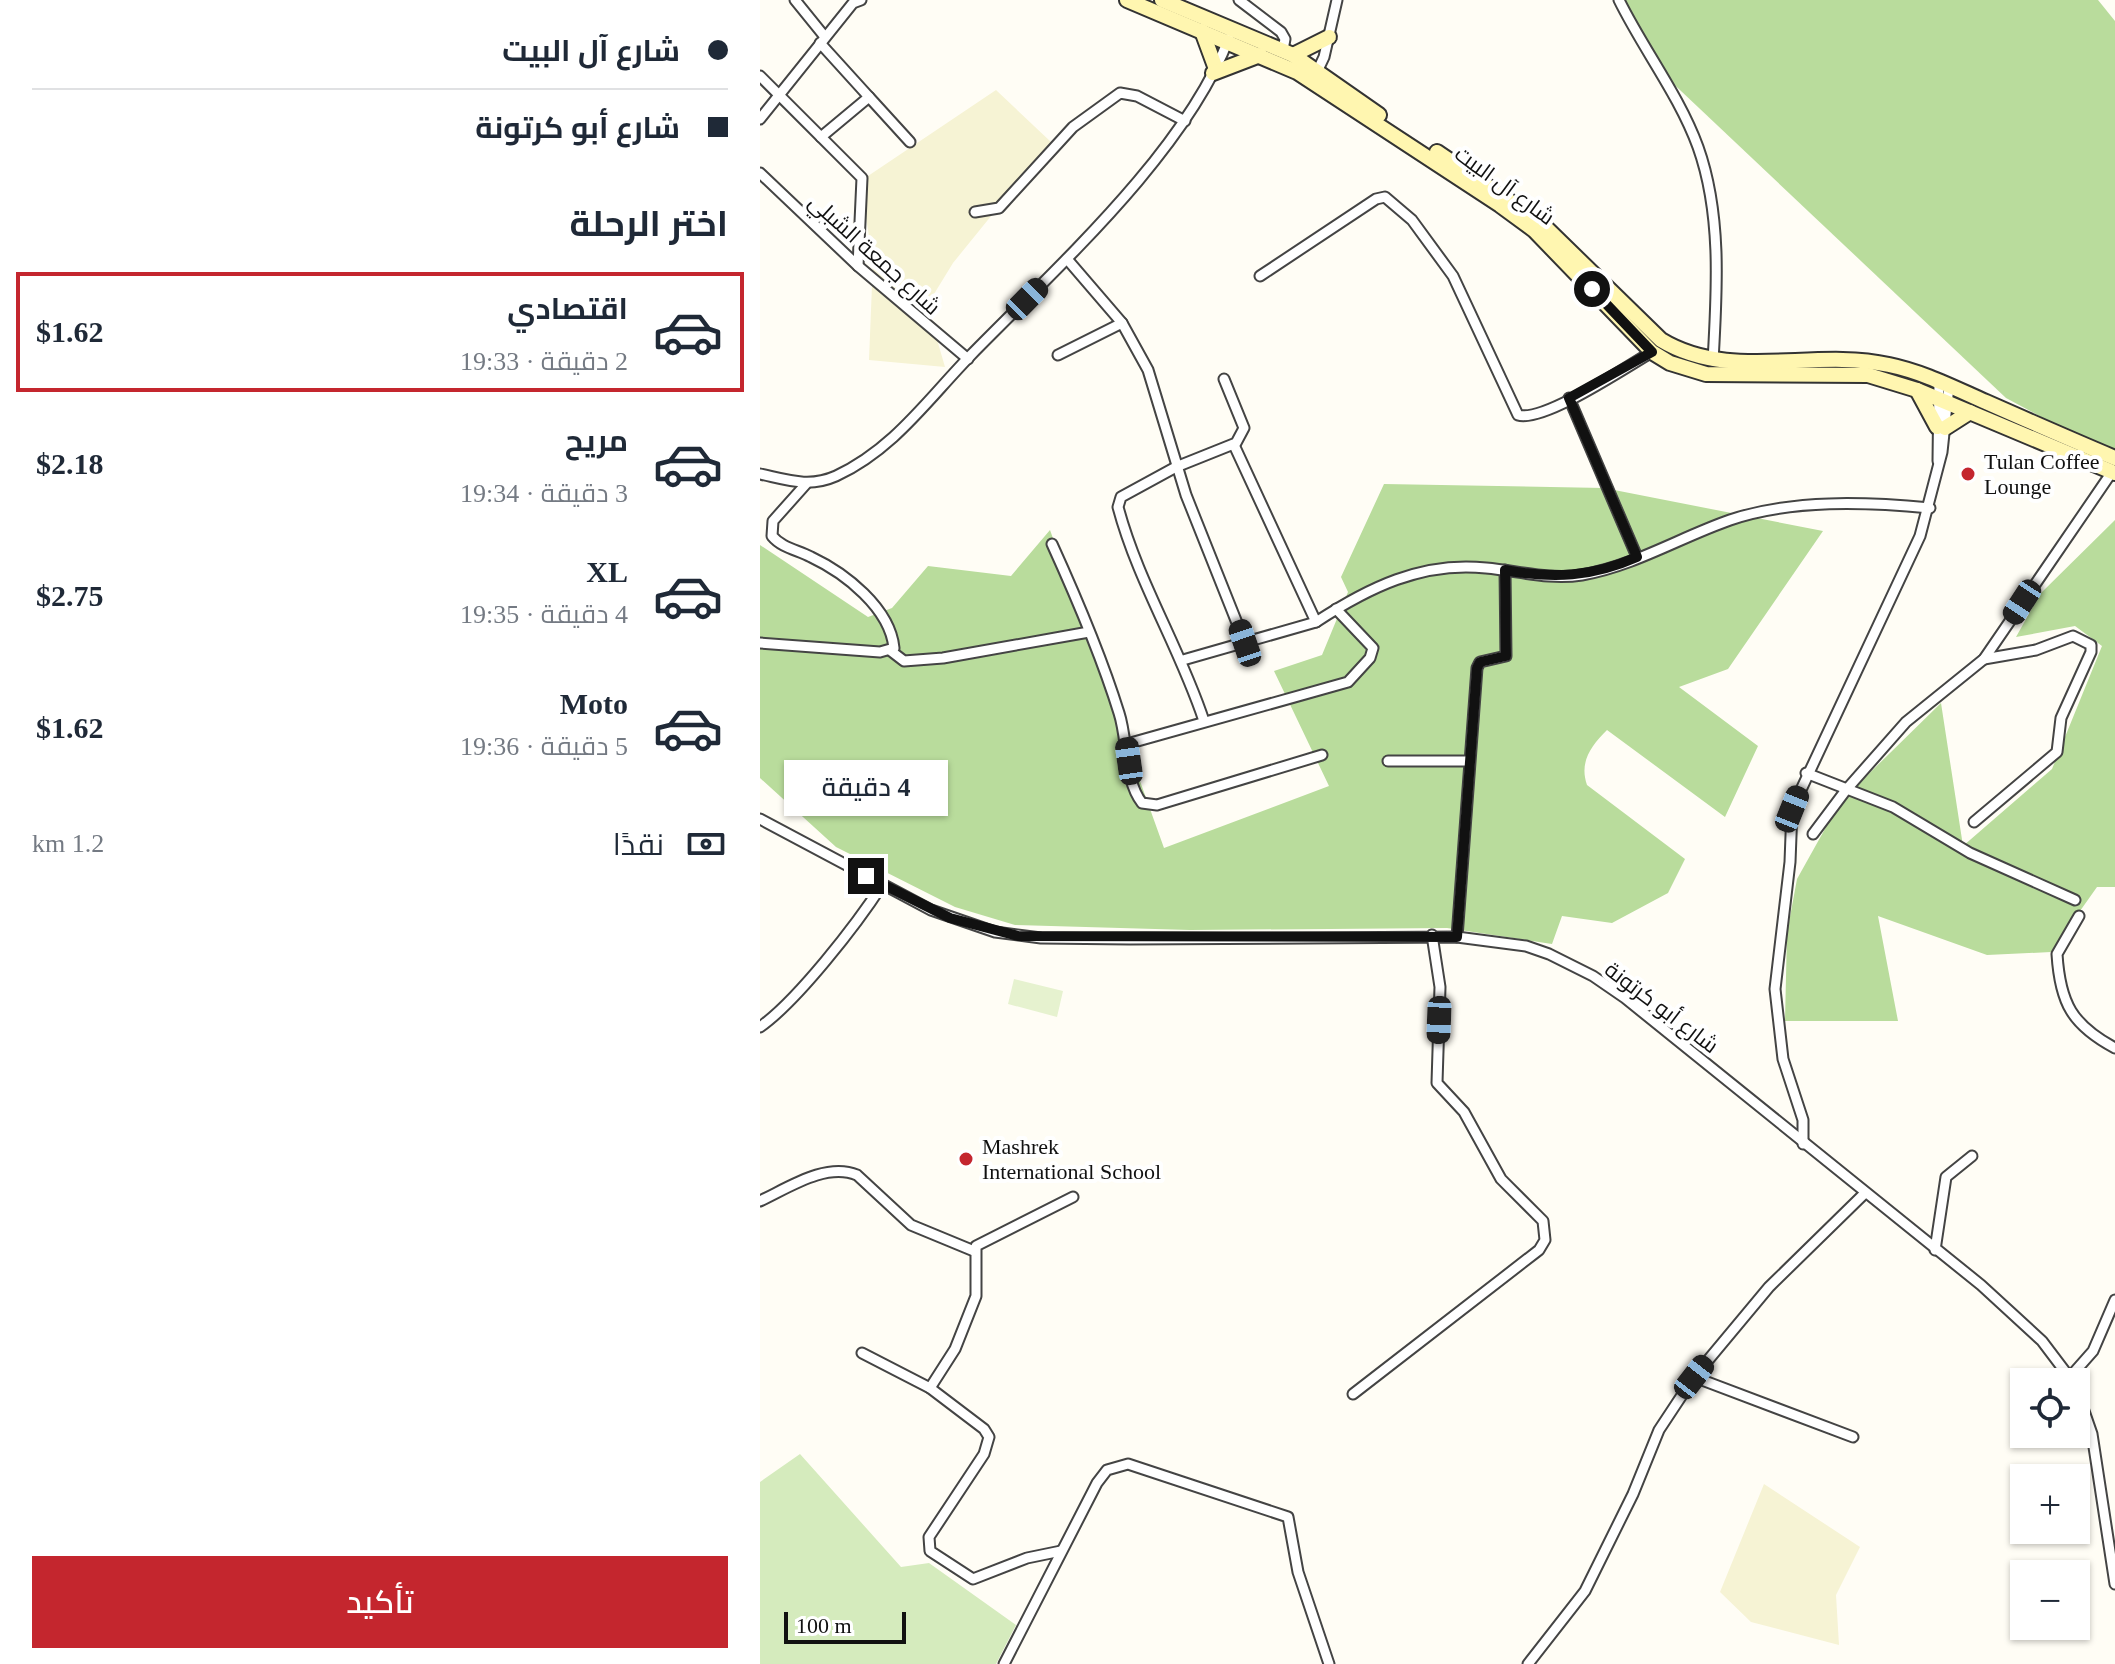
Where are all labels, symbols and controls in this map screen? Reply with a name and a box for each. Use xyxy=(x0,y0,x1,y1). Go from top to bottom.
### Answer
text: شارع آل البيت xyxy=(502,34,680,67)
text: شارع أبو كرتونة xyxy=(475,111,680,144)
street label: شارع آل البيت xyxy=(1449,141,1559,232)
street label: شارع جمعة الشبلي xyxy=(801,189,945,323)
text: اختر الرحلة xyxy=(569,204,728,244)
route start xyxy=(1574,271,1610,307)
car xyxy=(1002,274,1052,324)
text: اقتصادي xyxy=(507,292,628,325)
icon: car xyxy=(652,296,724,368)
text: $1.62 xyxy=(36,315,104,348)
text: 2 دقيقة · 19:33 xyxy=(460,347,628,376)
text: مريح xyxy=(565,424,628,457)
icon: car xyxy=(652,428,724,500)
text: $2.18 xyxy=(36,447,104,480)
place label: Tulan Coffee Lounge xyxy=(1984,449,2100,499)
marker: Tulan Coffee Lounge xyxy=(1959,465,1977,483)
text: 3 دقيقة · 19:34 xyxy=(460,479,628,508)
text: XL xyxy=(586,555,628,588)
icon: car xyxy=(652,560,724,632)
car xyxy=(1999,575,2045,629)
text: $2.75 xyxy=(36,579,104,612)
text: 4 دقيقة · 19:35 xyxy=(460,600,628,629)
car xyxy=(1226,616,1264,670)
text: Moto xyxy=(560,687,628,720)
icon: car xyxy=(652,692,724,764)
text: $1.62 xyxy=(36,711,104,744)
text: 5 دقيقة · 19:36 xyxy=(460,732,628,761)
car xyxy=(1114,736,1144,786)
callout: 4 دقيقة xyxy=(784,760,948,816)
text: 4 دقيقة xyxy=(822,773,910,802)
car xyxy=(1772,782,1812,836)
icon: cash xyxy=(684,822,728,866)
text: نقدًا xyxy=(613,828,664,861)
text: 1.2 km xyxy=(32,829,104,858)
route end xyxy=(848,858,884,894)
street label: شارع أبو كرتونة xyxy=(1599,956,1724,1060)
car xyxy=(1426,996,1452,1044)
place label: Mashrek International School xyxy=(982,1134,1161,1184)
marker: Mashrek International School xyxy=(957,1150,975,1168)
car xyxy=(1670,1351,1718,1403)
map controls xyxy=(2010,1368,2090,1640)
button: locate xyxy=(2010,1368,2090,1448)
button: + xyxy=(2010,1464,2090,1544)
button: تأكيد xyxy=(32,1556,728,1648)
button: − xyxy=(2010,1560,2090,1640)
scale bar xyxy=(784,1608,906,1644)
text: 100 m xyxy=(796,1613,852,1638)

